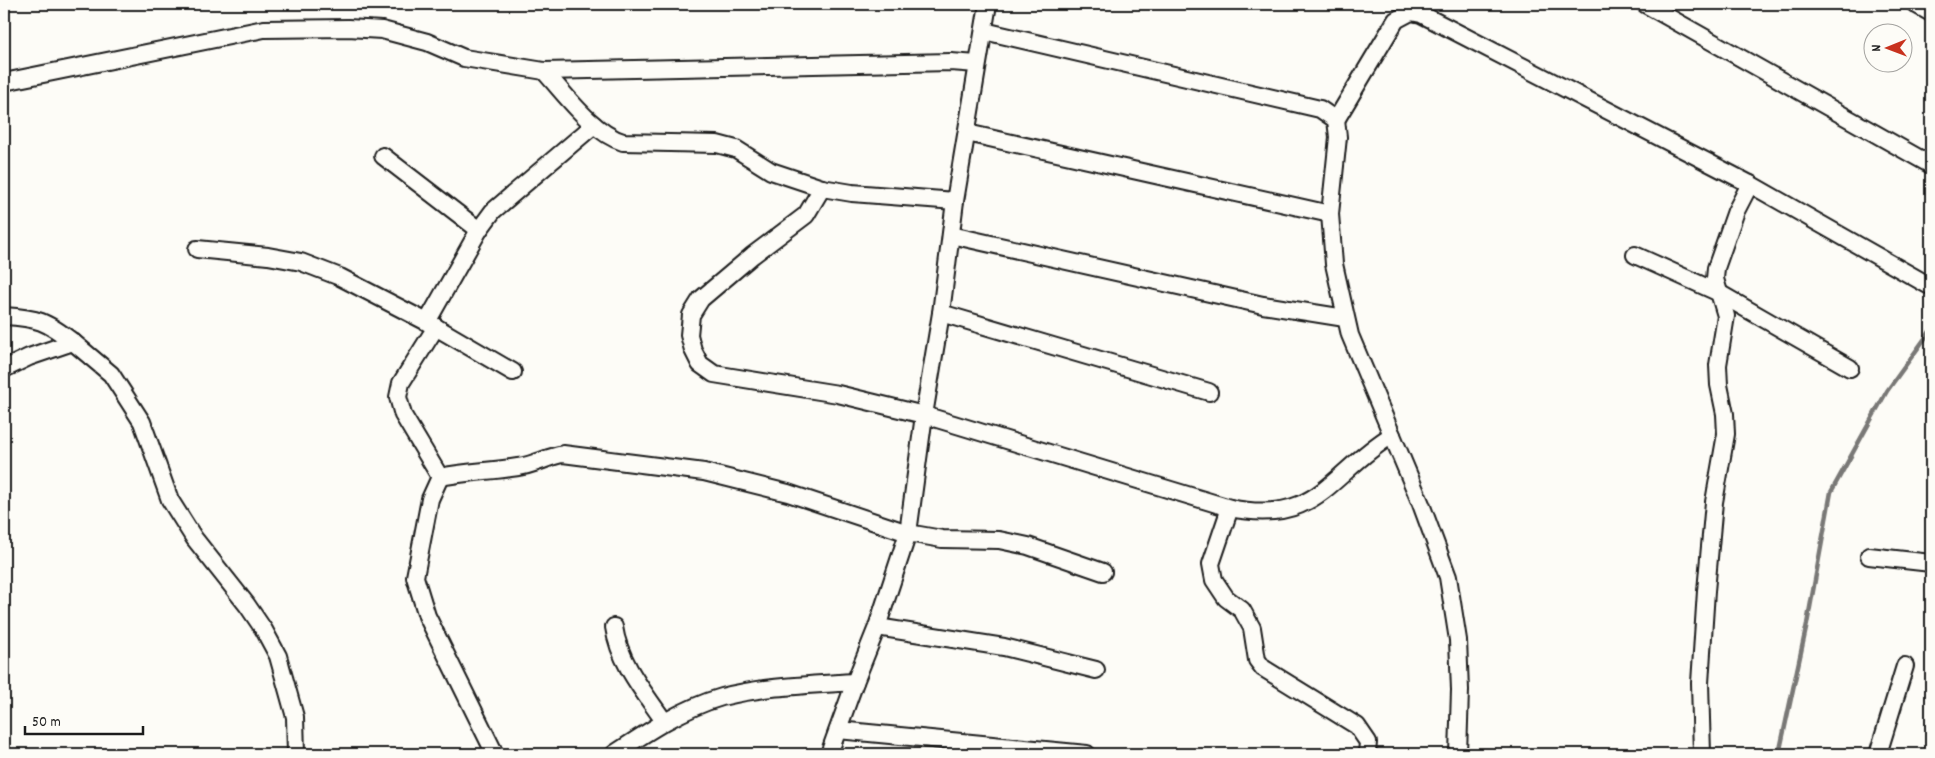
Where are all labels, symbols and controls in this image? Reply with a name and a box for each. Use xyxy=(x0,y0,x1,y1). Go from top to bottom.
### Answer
north arrow xyxy=(1862,22,1912,72)
text: N xyxy=(1867,44,1887,52)
scale bar xyxy=(25,703,142,735)
text: 50 m xyxy=(32,712,61,734)

